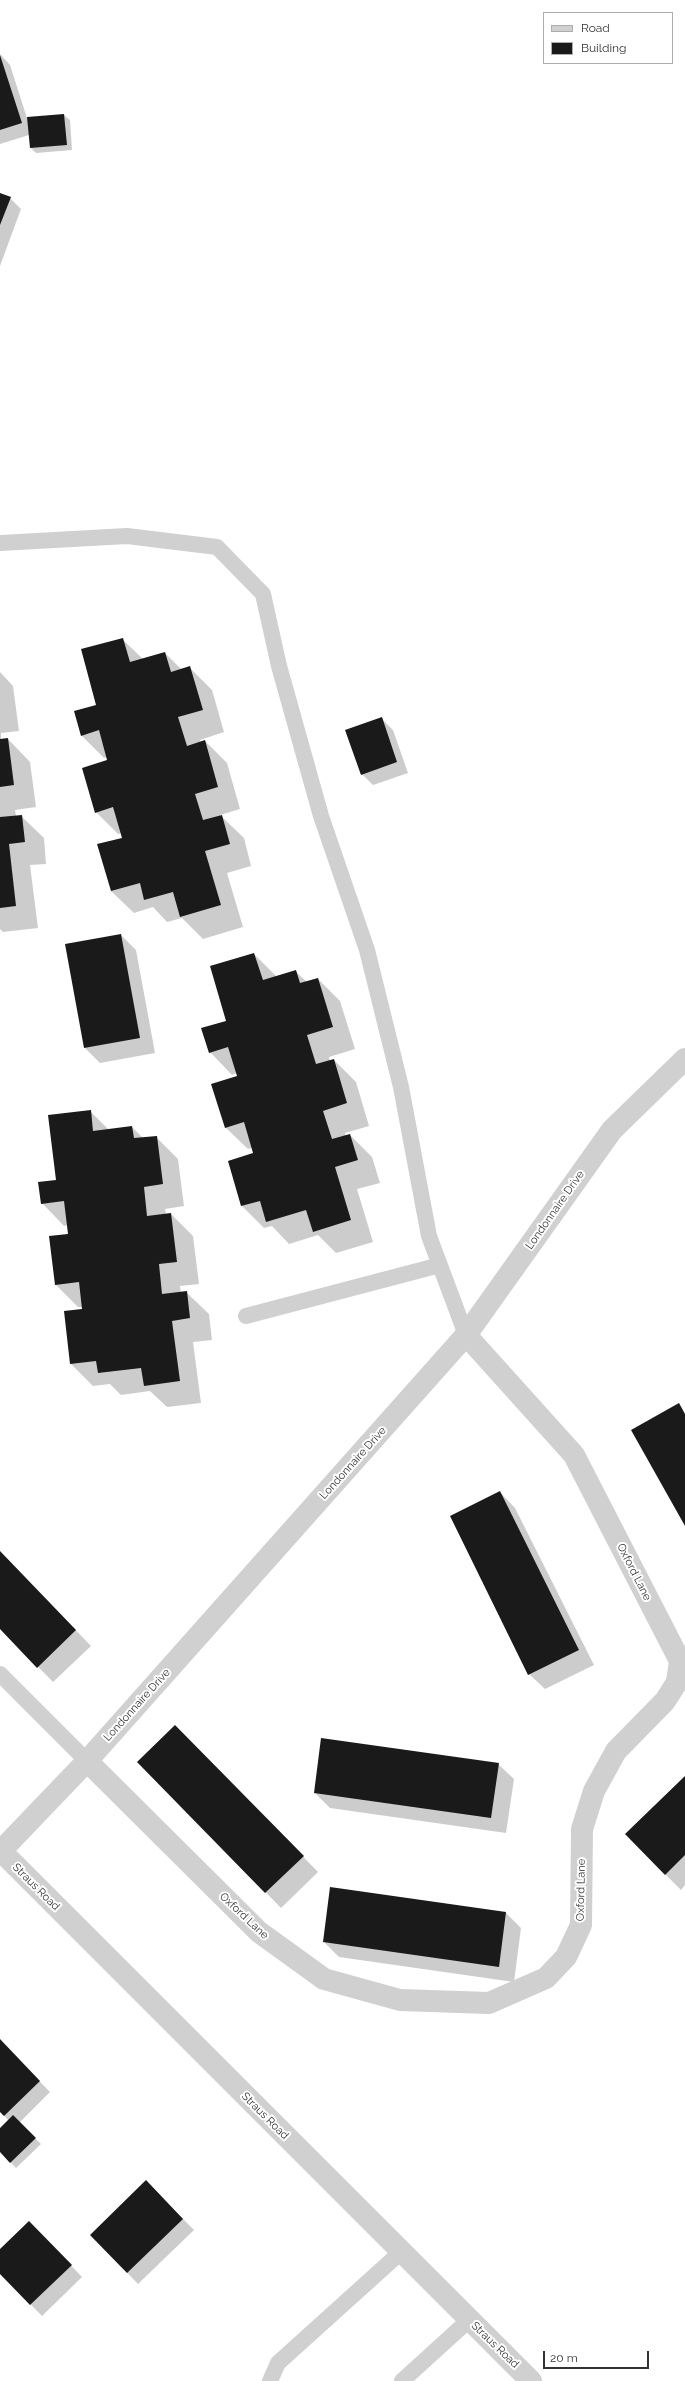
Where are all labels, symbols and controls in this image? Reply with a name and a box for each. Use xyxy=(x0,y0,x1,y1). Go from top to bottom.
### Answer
legend xyxy=(543,12,673,64)
text: Road xyxy=(581,21,610,35)
text: Building xyxy=(581,41,627,55)
street label: Londonnaire Drive xyxy=(523,1168,587,1252)
street label: Londonnaire Drive xyxy=(317,1424,389,1502)
street label: Oxford Lane xyxy=(614,1541,654,1603)
street label: Londonnaire Drive xyxy=(101,1666,173,1744)
street label: Oxford Lane xyxy=(574,1859,588,1921)
street label: Straus Road xyxy=(10,1861,62,1913)
street label: Oxford Lane xyxy=(217,1890,271,1942)
street label: Straus Road xyxy=(239,2090,291,2142)
street label: Straus Road xyxy=(468,2319,522,2371)
scale bar xyxy=(545,2343,651,2369)
text: 20 m xyxy=(550,2351,578,2365)

